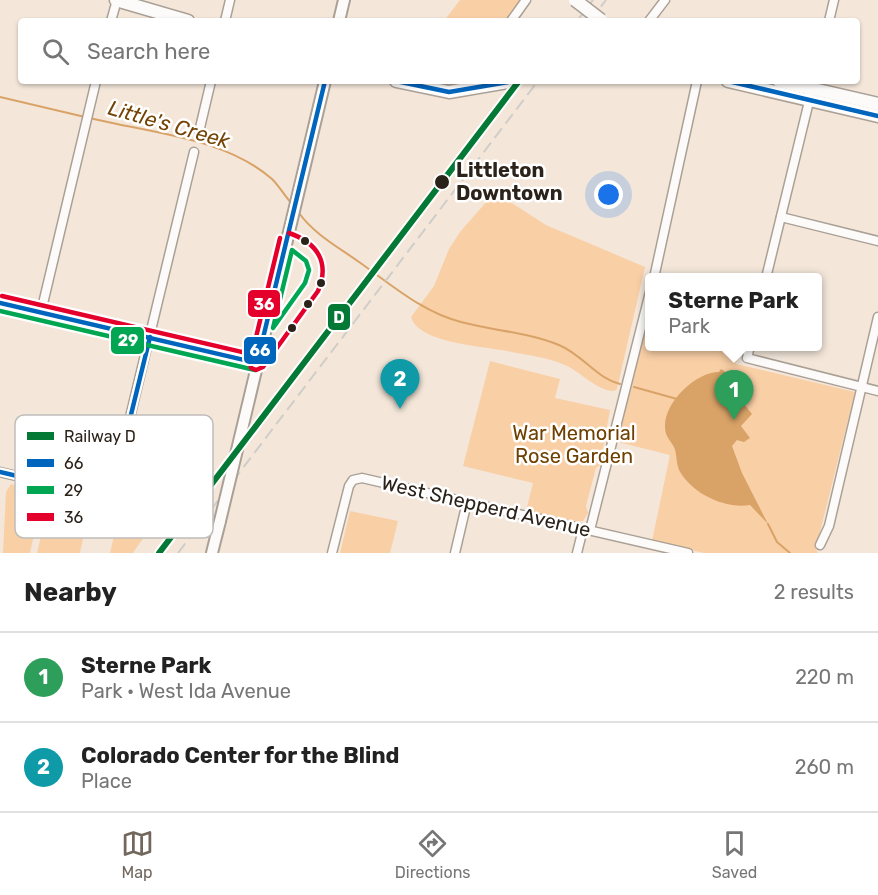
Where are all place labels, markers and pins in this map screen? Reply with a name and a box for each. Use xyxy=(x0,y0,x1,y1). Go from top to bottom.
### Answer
place label: Littleton Downtown xyxy=(456,158,563,205)
marker: Littleton Downtown xyxy=(433,173,451,191)
unlabelled marker xyxy=(299,235,311,247)
unlabelled marker xyxy=(315,277,327,289)
unlabelled marker xyxy=(302,298,314,310)
unlabelled marker xyxy=(286,322,298,334)
pin: 2 xyxy=(380,360,420,409)
pin: 1 xyxy=(714,370,754,420)

